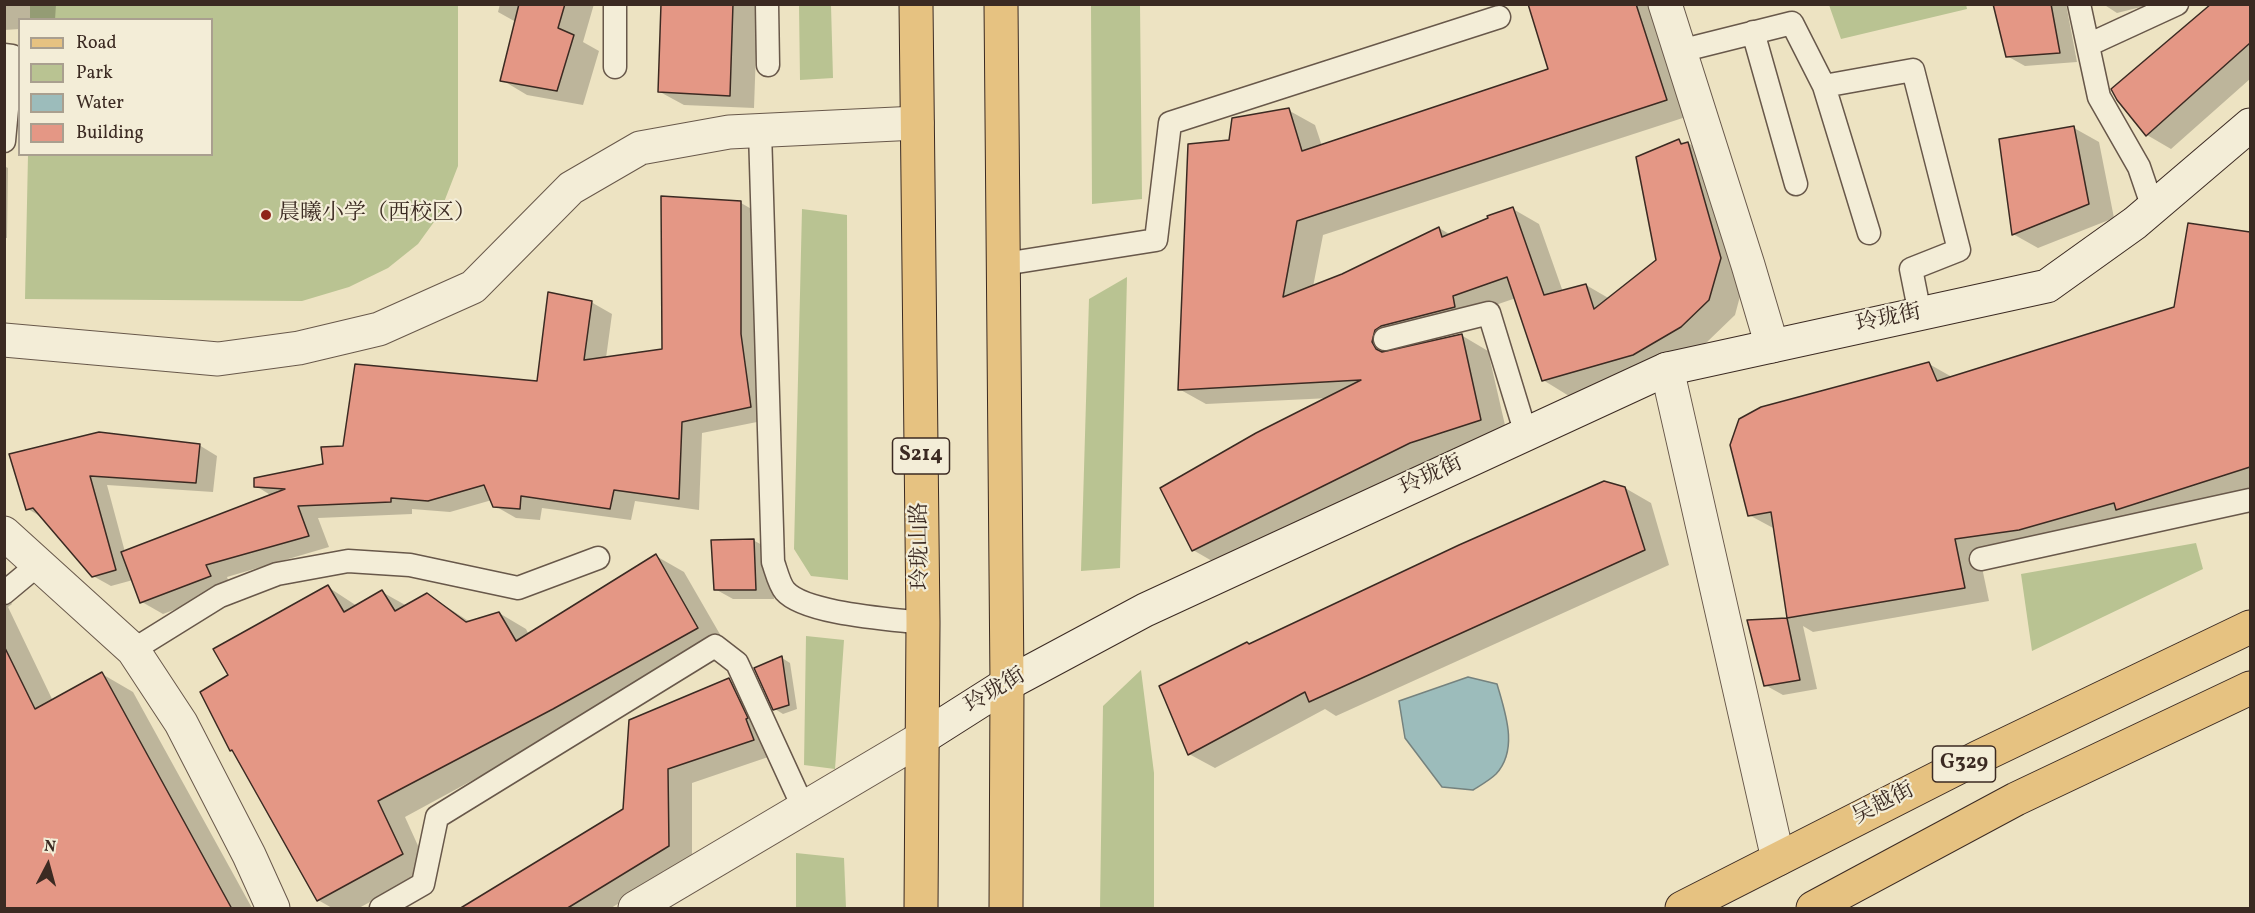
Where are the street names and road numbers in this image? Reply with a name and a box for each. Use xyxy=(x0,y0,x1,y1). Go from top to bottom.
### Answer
street label: 玲珑街 xyxy=(1854,300,1924,340)
road number: S214 xyxy=(892,438,950,474)
street label: 玲珑街 xyxy=(1397,451,1467,503)
street label: 玲珑山路 xyxy=(908,502,936,590)
street label: 玲珑街 xyxy=(961,664,1031,720)
road number: G329 xyxy=(1932,746,1996,782)
street label: 吴越街 xyxy=(1849,778,1919,832)

